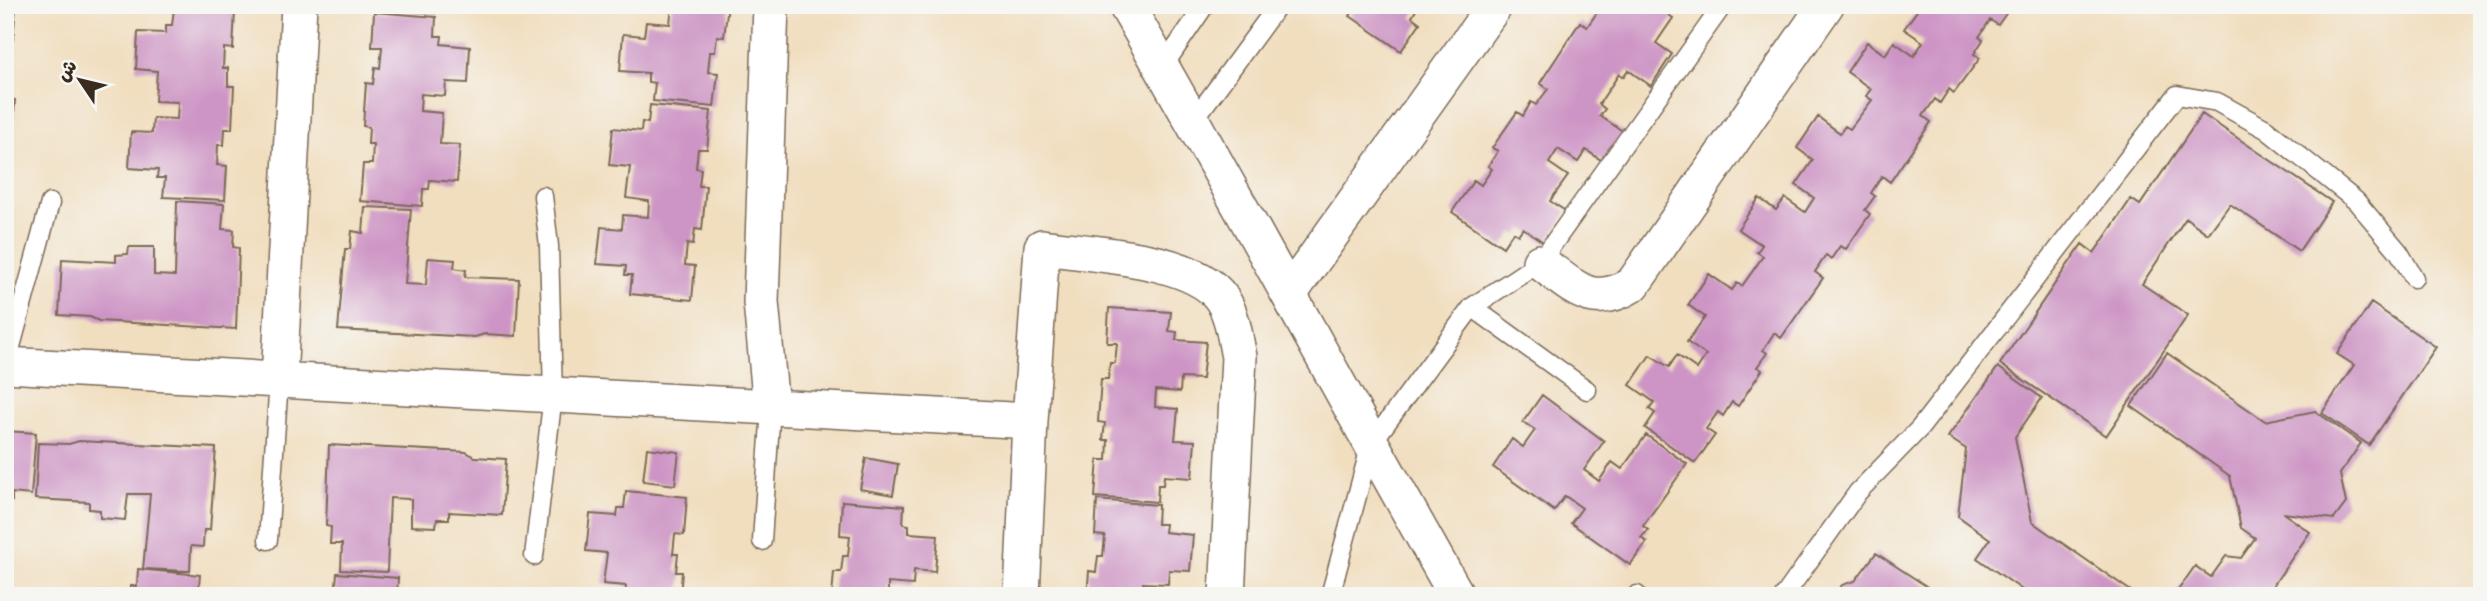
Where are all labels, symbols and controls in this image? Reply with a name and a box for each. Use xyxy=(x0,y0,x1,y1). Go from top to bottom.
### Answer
north arrow xyxy=(46,46,116,116)
text: ش xyxy=(49,54,82,86)

